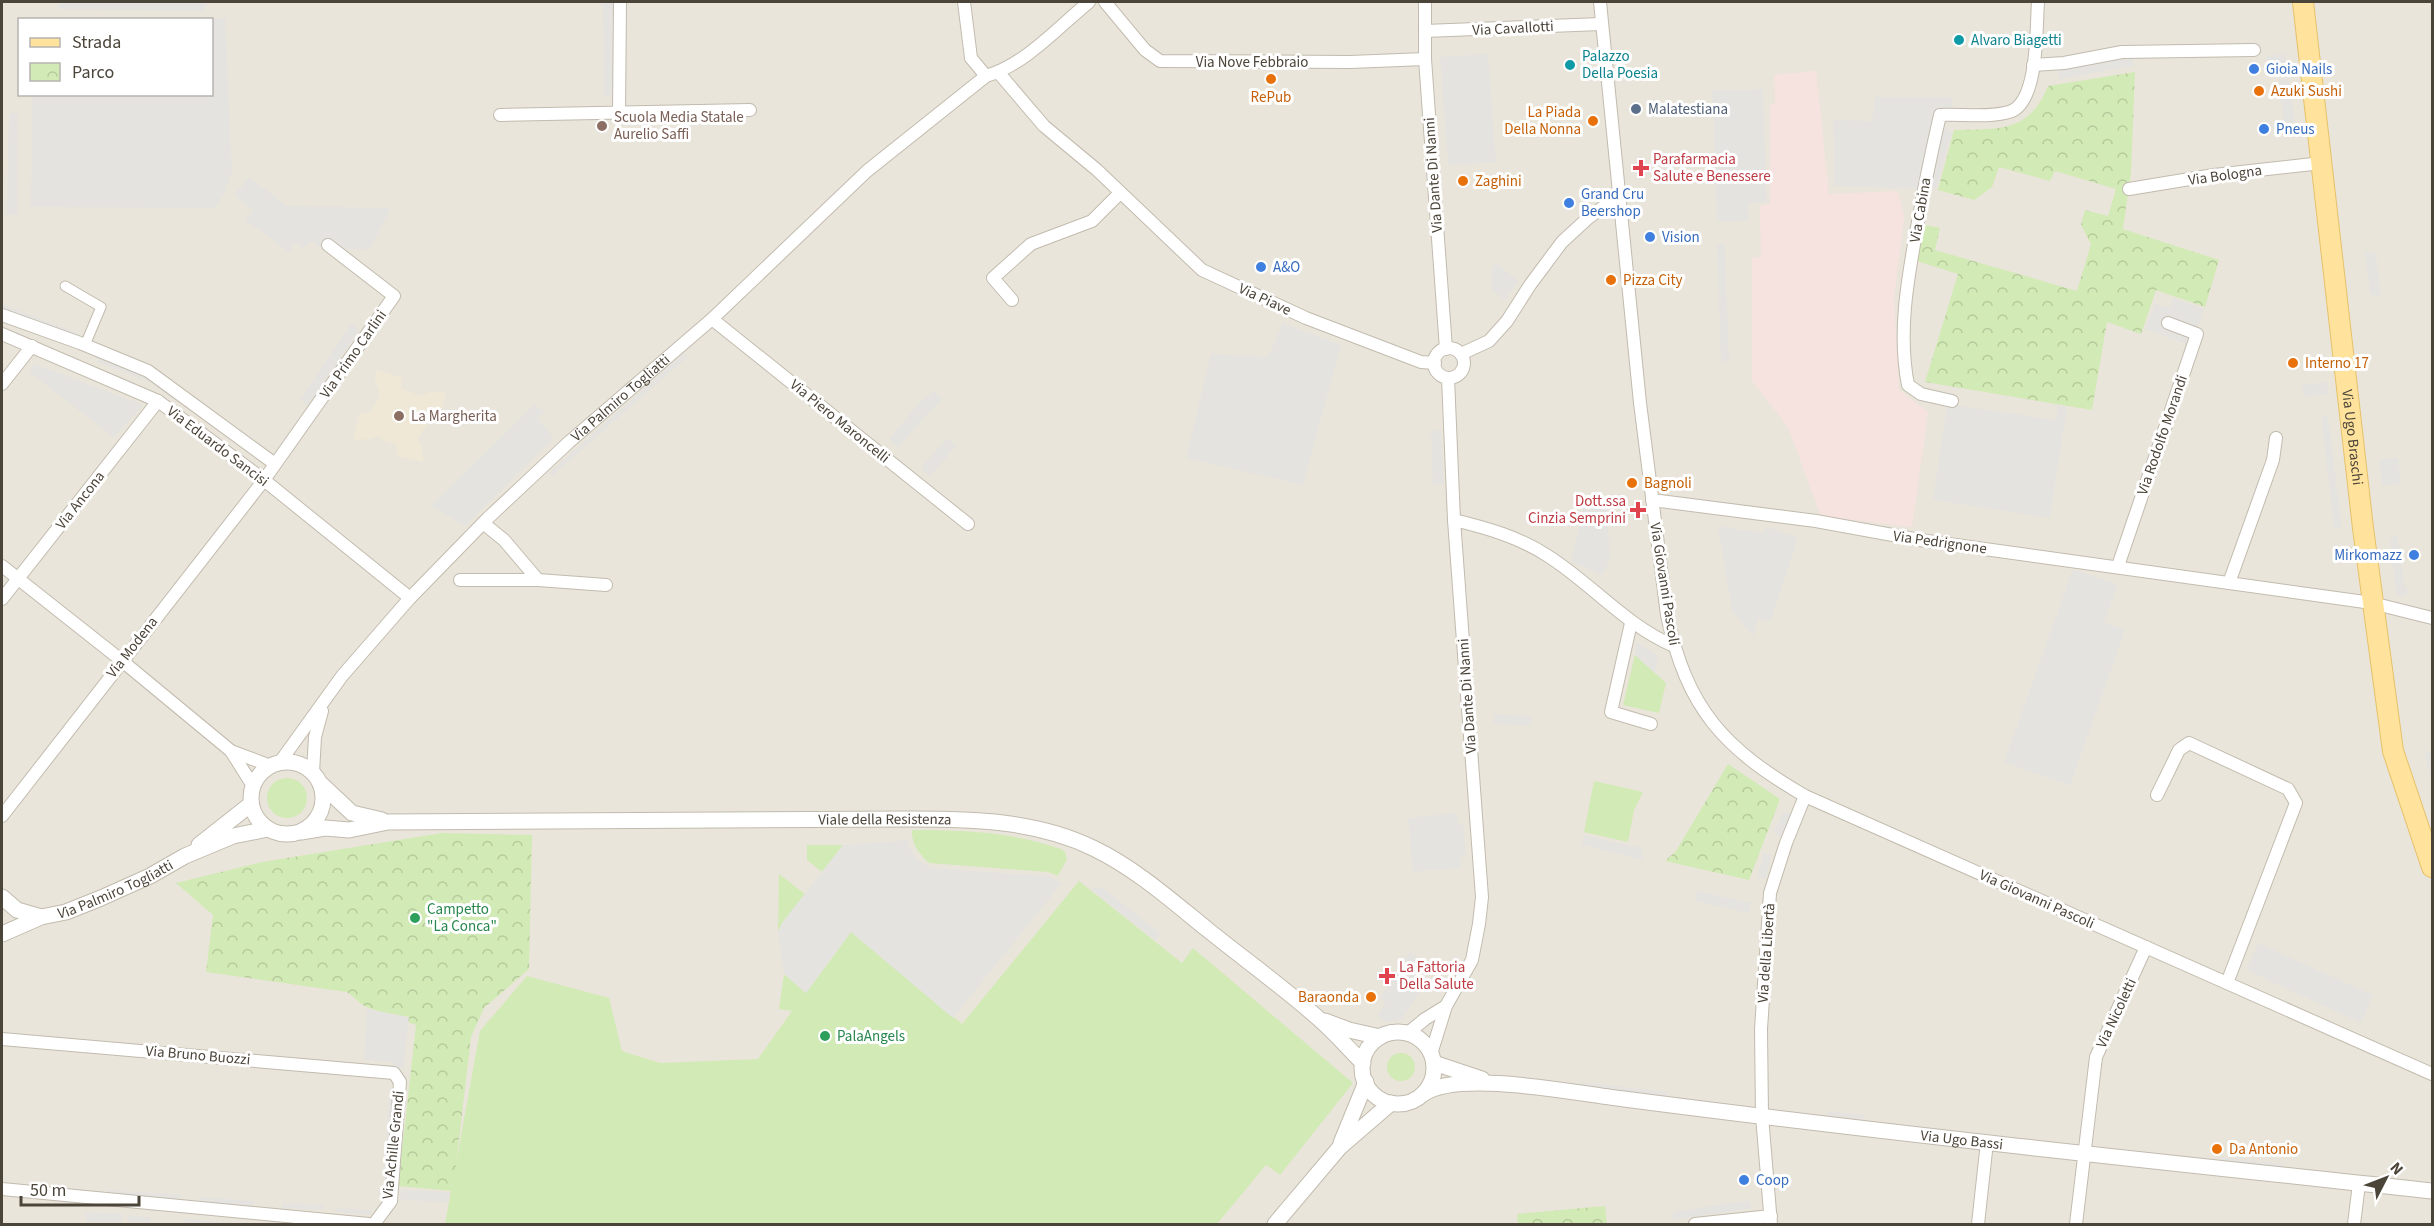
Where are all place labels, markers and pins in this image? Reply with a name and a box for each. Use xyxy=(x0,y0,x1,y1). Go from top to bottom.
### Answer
place label: Alvaro Biagetti xyxy=(1971,30,2062,51)
marker: Alvaro Biagetti xyxy=(1952,33,1966,47)
place label: Palazzo Della Poesia xyxy=(1582,46,1658,84)
marker: Palazzo Della Poesia xyxy=(1563,58,1577,72)
place label: Gioia Nails xyxy=(2266,59,2332,80)
marker: Gioia Nails xyxy=(2247,62,2261,76)
marker: RePub xyxy=(1264,72,1278,86)
place label: Azuki Sushi xyxy=(2271,81,2342,102)
marker: Azuki Sushi xyxy=(2252,84,2266,98)
place label: RePub xyxy=(1251,87,1291,108)
place label: Malatestiana xyxy=(1648,99,1728,120)
place label: La Piada Della Nonna xyxy=(1504,102,1581,140)
marker: Malatestiana xyxy=(1629,102,1643,116)
place label: Scuola Media Statale Aurelio Saffi xyxy=(614,107,744,145)
marker: La Piada Della Nonna xyxy=(1586,114,1600,128)
marker: Scuola Media Statale Aurelio Saffi xyxy=(595,119,609,133)
place label: Pneus xyxy=(2276,119,2315,140)
marker: Pneus xyxy=(2257,122,2271,136)
place label: Parafarmacia Salute e Benessere xyxy=(1653,149,1771,187)
marker: Parafarmacia Salute e Benessere xyxy=(1634,161,1648,175)
place label: Zaghini xyxy=(1475,171,1522,192)
marker: Zaghini xyxy=(1456,174,1470,188)
place label: Grand Cru Beershop xyxy=(1581,184,1644,222)
marker: Grand Cru Beershop xyxy=(1562,196,1576,210)
place label: Vision xyxy=(1662,227,1700,248)
marker: Vision xyxy=(1643,230,1657,244)
place label: A&O xyxy=(1273,257,1300,278)
marker: A&O xyxy=(1254,260,1268,274)
place label: Pizza City xyxy=(1623,270,1682,291)
marker: Pizza City xyxy=(1604,273,1618,287)
place label: Interno 17 xyxy=(2305,353,2369,374)
marker: Interno 17 xyxy=(2286,356,2300,370)
place label: La Margherita xyxy=(411,406,497,427)
marker: La Margherita xyxy=(392,409,406,423)
place label: Bagnoli xyxy=(1644,473,1692,494)
marker: Bagnoli xyxy=(1625,476,1639,490)
place label: Dott.ssa Cinzia Semprini xyxy=(1528,491,1626,529)
marker: Dott.ssa Cinzia Semprini xyxy=(1631,503,1645,517)
place label: Mirkomazz xyxy=(2334,545,2402,566)
marker: Mirkomazz xyxy=(2407,548,2421,562)
place label: Campetto "La Conca" xyxy=(427,899,497,937)
marker: Campetto "La Conca" xyxy=(408,911,422,925)
place label: La Fattoria Della Salute xyxy=(1399,957,1474,995)
marker: La Fattoria Della Salute xyxy=(1380,969,1394,983)
place label: Baraonda xyxy=(1298,987,1359,1008)
marker: Baraonda xyxy=(1364,990,1378,1004)
place label: PalaAngels xyxy=(837,1026,905,1047)
marker: PalaAngels xyxy=(818,1029,832,1043)
place label: Da Antonio xyxy=(2229,1139,2298,1160)
marker: Da Antonio xyxy=(2210,1142,2224,1156)
place label: Coop xyxy=(1756,1170,1789,1191)
marker: Coop xyxy=(1737,1173,1751,1187)

